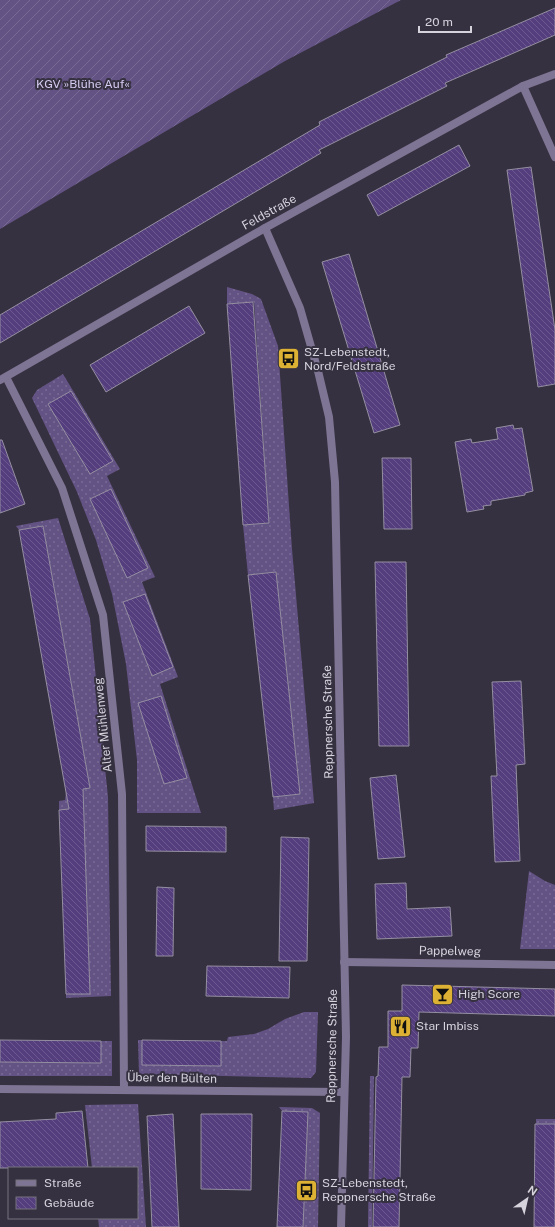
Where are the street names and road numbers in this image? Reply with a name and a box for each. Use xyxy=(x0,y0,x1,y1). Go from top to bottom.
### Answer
street label: Feldstraße xyxy=(239,191,299,233)
street label: Reppnersche Straße xyxy=(320,665,336,779)
street label: Alter Mühlenweg xyxy=(91,677,115,773)
street label: Pappelweg xyxy=(419,943,481,959)
street label: Reppnersche Straße xyxy=(324,989,340,1103)
street label: Über den Bülten xyxy=(127,1070,217,1086)

